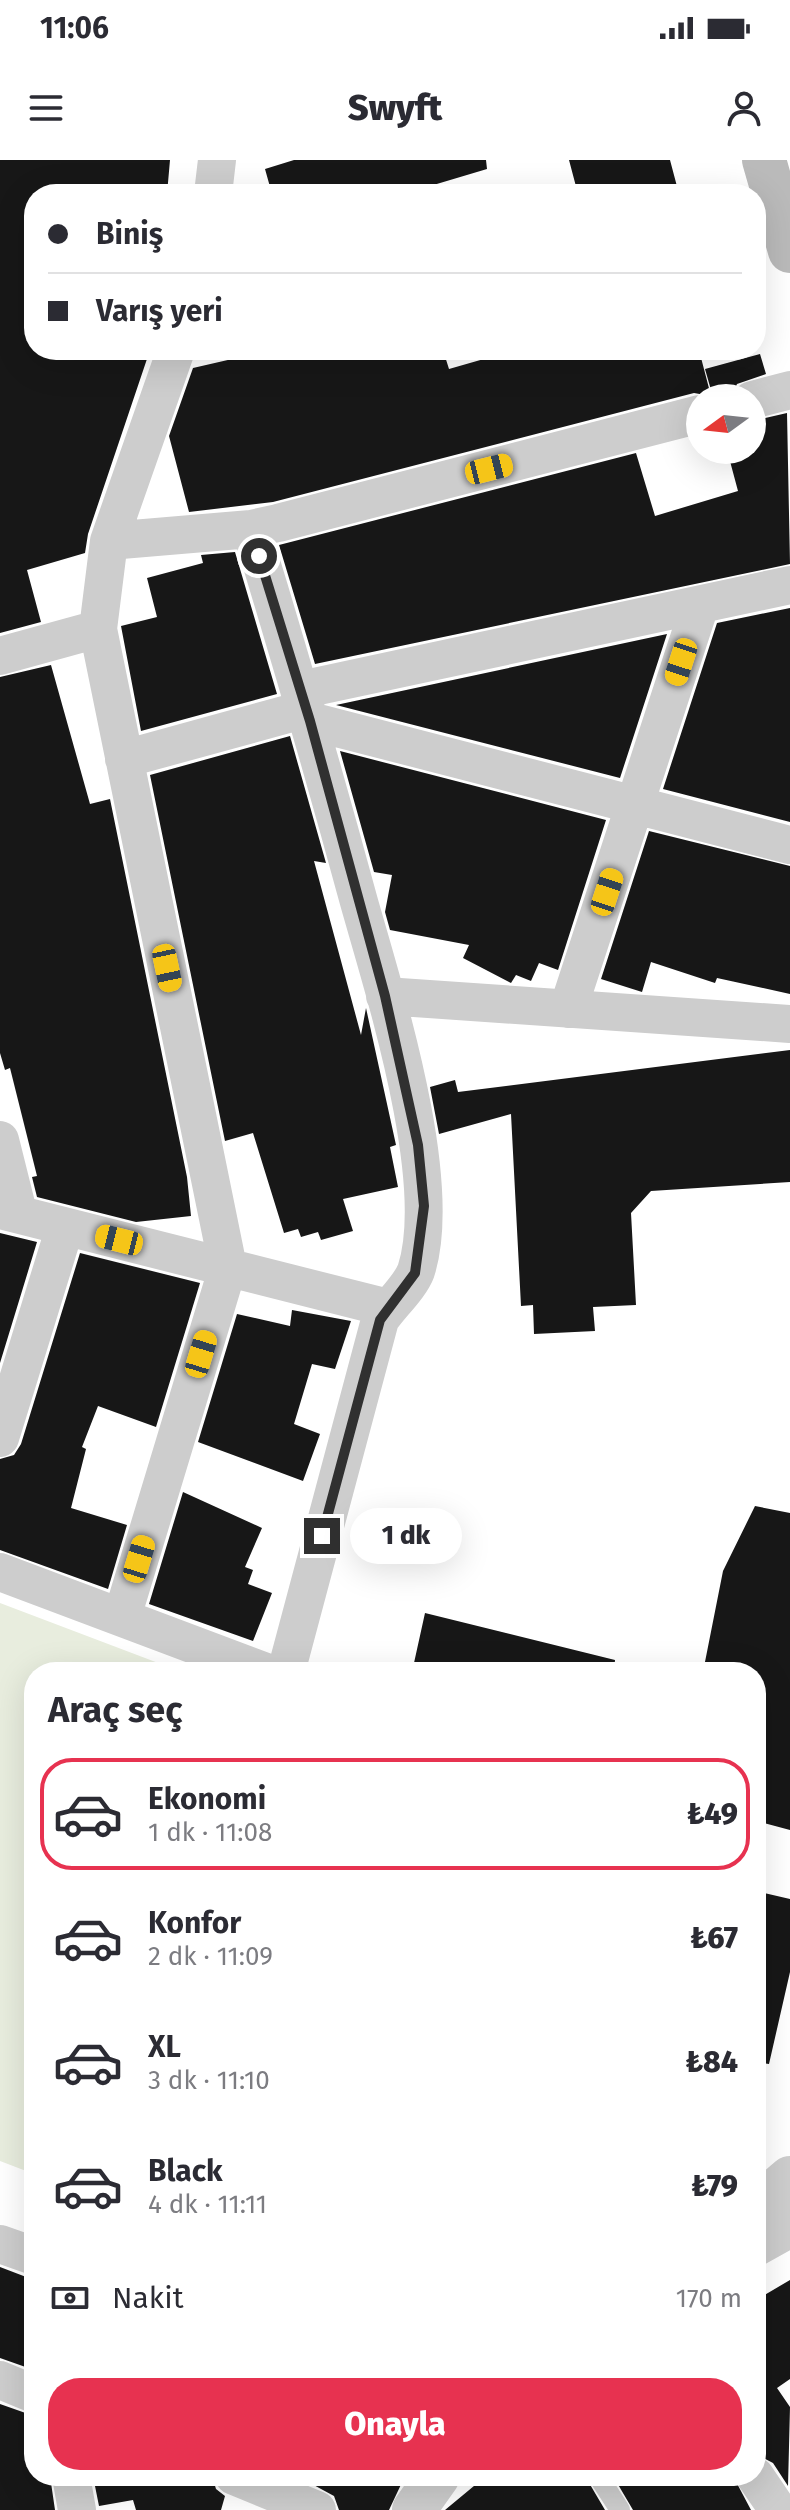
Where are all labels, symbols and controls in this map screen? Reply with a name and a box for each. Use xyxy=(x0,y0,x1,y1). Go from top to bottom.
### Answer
text: 11:06 xyxy=(40,10,109,46)
icon: menu xyxy=(24,86,68,130)
text: Swyft xyxy=(348,86,442,130)
icon: person xyxy=(722,86,766,130)
text: Biniş xyxy=(96,216,163,252)
text: Varış yeri xyxy=(96,293,223,329)
north arrow xyxy=(686,384,766,464)
map controls xyxy=(686,384,766,464)
car xyxy=(463,452,515,486)
route start xyxy=(241,538,277,574)
car xyxy=(662,635,700,689)
car xyxy=(588,865,626,919)
car xyxy=(150,942,184,994)
car xyxy=(93,1223,145,1257)
car xyxy=(183,1328,219,1380)
callout: 1 dk xyxy=(350,1508,462,1564)
route end xyxy=(304,1518,340,1554)
text: 1 dk xyxy=(382,1520,430,1551)
car xyxy=(121,1533,157,1585)
text: Araç seç xyxy=(48,1688,182,1732)
icon: car xyxy=(52,1778,124,1850)
text: Ekonomi xyxy=(148,1781,266,1817)
text: ₺49 xyxy=(687,1796,738,1832)
text: 1 dk · 11:08 xyxy=(148,1817,272,1848)
icon: car xyxy=(52,1902,124,1974)
text: Konfor xyxy=(148,1905,241,1941)
text: ₺67 xyxy=(690,1920,738,1956)
text: 2 dk · 11:09 xyxy=(148,1941,273,1972)
icon: car xyxy=(52,2026,124,2098)
text: XL xyxy=(148,2029,181,2065)
text: ₺84 xyxy=(685,2044,738,2080)
text: 3 dk · 11:10 xyxy=(148,2065,270,2096)
icon: car xyxy=(52,2150,124,2222)
text: Black xyxy=(148,2153,223,2189)
text: ₺79 xyxy=(691,2168,738,2204)
text: 4 dk · 11:11 xyxy=(148,2189,267,2220)
icon: cash xyxy=(48,2276,92,2320)
text: Nakit xyxy=(112,2280,183,2316)
text: 170 m xyxy=(676,2283,742,2314)
button: Onayla xyxy=(48,2378,742,2470)

